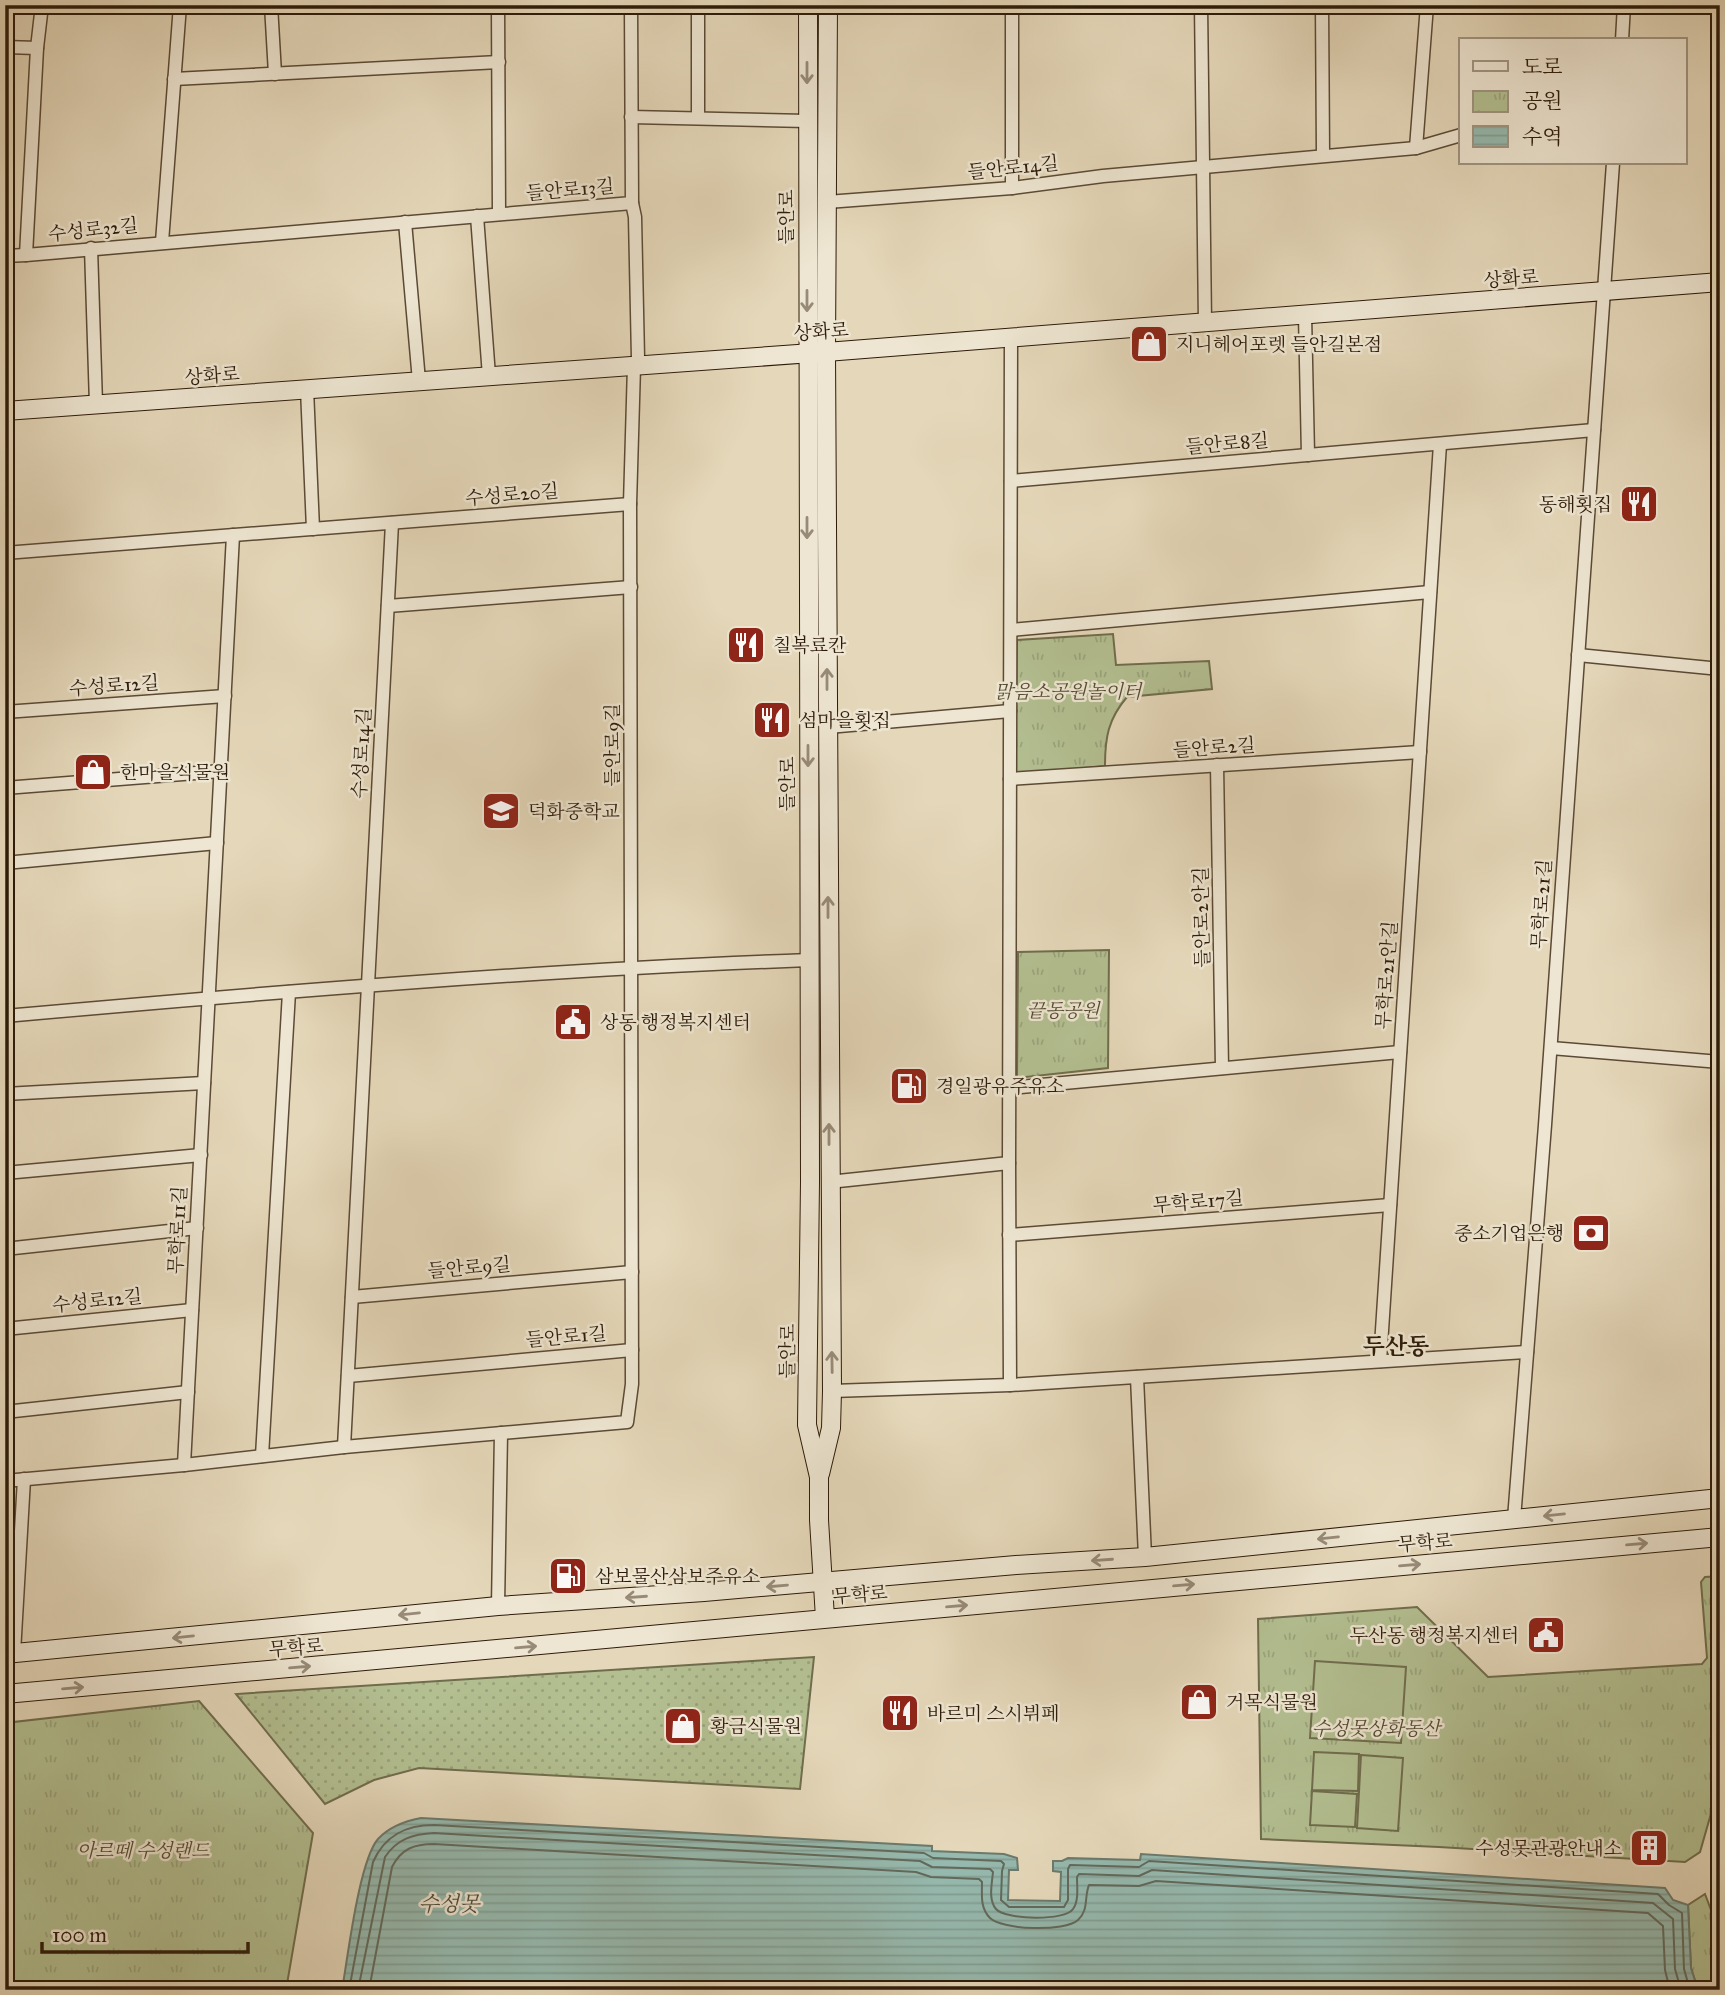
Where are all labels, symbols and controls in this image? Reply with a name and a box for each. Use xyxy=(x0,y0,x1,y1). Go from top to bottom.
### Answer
legend xyxy=(1459,38,1686,164)
text: 도로 xyxy=(1522,54,1563,80)
one-way arrow xyxy=(800,62,814,85)
text: 공원 xyxy=(1522,88,1563,114)
text: 수역 xyxy=(1522,124,1563,150)
street label: 들안로14길 xyxy=(966,151,1060,184)
street label: 들안로13길 xyxy=(525,174,615,205)
street label: 들안로 xyxy=(775,189,798,245)
street label: 수성로32길 xyxy=(47,213,139,246)
street label: 상화로 xyxy=(1483,265,1539,292)
one-way arrow xyxy=(800,289,814,312)
street label: 상화로 xyxy=(793,318,849,345)
shop icon: 지니헤어포렛 들안길본점 xyxy=(1128,323,1170,365)
place label: 지니헤어포렛 들안길본점 xyxy=(1176,333,1382,356)
street label: 상화로 xyxy=(184,362,240,389)
street label: 들안로8길 xyxy=(1184,428,1270,459)
street label: 수성로20길 xyxy=(464,479,560,510)
restaurant icon: 동해횟집 xyxy=(1618,483,1660,525)
place label: 동해횟집 xyxy=(1539,493,1612,516)
one-way arrow xyxy=(800,517,814,540)
restaurant icon: 칠복료칸 xyxy=(725,624,767,666)
place label: 칠복료칸 xyxy=(773,634,847,657)
one-way arrow xyxy=(820,668,834,691)
street label: 수성로12길 xyxy=(68,671,160,700)
park label: 맑음소공원놀이터 xyxy=(995,680,1143,703)
restaurant icon: 섬마을횟집 xyxy=(751,699,793,741)
street label: 들안로9길 xyxy=(601,703,624,787)
street label: 수성로14길 xyxy=(348,707,375,799)
place label: 섬마을횟집 xyxy=(799,709,891,732)
street label: 들안로2길 xyxy=(1172,733,1256,762)
one-way arrow xyxy=(801,744,815,767)
shop icon: 한마을식물원 xyxy=(72,751,114,793)
street label: 들안로 xyxy=(776,756,799,812)
place label: 한마을식물원 xyxy=(120,761,230,784)
school or university icon: 덕화중학교 xyxy=(480,790,522,832)
place label: 덕화중학교 xyxy=(528,800,620,823)
street label: 무학로21길 xyxy=(1527,858,1556,950)
street label: 들안로2안길 xyxy=(1189,866,1214,968)
one-way arrow xyxy=(821,895,835,918)
street label: 무학로21안길 xyxy=(1371,920,1402,1030)
park label: 끝동공원 xyxy=(1026,999,1101,1022)
public building icon: 상동 행정복지센터 xyxy=(552,1001,594,1043)
place label: 상동 행정복지센터 xyxy=(600,1011,751,1034)
fuel station icon: 경일광유주유소 xyxy=(888,1065,930,1107)
place label: 경일광유주유소 xyxy=(936,1075,1064,1098)
one-way arrow xyxy=(822,1123,836,1146)
street label: 무학로11길 xyxy=(164,1185,191,1275)
street label: 무학로17길 xyxy=(1152,1186,1244,1217)
bank icon: 중소기업은행 xyxy=(1570,1212,1612,1254)
place label: 중소기업은행 xyxy=(1454,1222,1564,1245)
street label: 들안로9길 xyxy=(426,1252,512,1283)
street label: 수성로12길 xyxy=(51,1284,143,1317)
street label: 들안로1길 xyxy=(525,1322,607,1351)
street label: 들안로 xyxy=(776,1323,799,1379)
district label: 두산동 xyxy=(1363,1332,1429,1360)
one-way arrow xyxy=(825,1350,839,1373)
one-way arrow xyxy=(1544,1509,1566,1522)
street label: 무학로 xyxy=(1397,1529,1453,1556)
one-way arrow xyxy=(1317,1532,1340,1545)
one-way arrow xyxy=(1625,1537,1648,1550)
one-way arrow xyxy=(1091,1554,1113,1567)
fuel station icon: 삼보물산삼보주유소 xyxy=(547,1555,589,1597)
one-way arrow xyxy=(1399,1558,1421,1571)
place label: 삼보물산삼보주유소 xyxy=(595,1565,760,1588)
one-way arrow xyxy=(1172,1578,1195,1591)
one-way arrow xyxy=(766,1580,789,1593)
street label: 무학로 xyxy=(832,1581,888,1608)
one-way arrow xyxy=(625,1590,648,1603)
one-way arrow xyxy=(945,1599,968,1612)
one-way arrow xyxy=(399,1608,421,1621)
public building icon: 두산동 행정복지센터 xyxy=(1525,1614,1567,1656)
place label: 두산동 행정복지센터 xyxy=(1350,1624,1519,1647)
one-way arrow xyxy=(172,1630,195,1643)
street label: 무학로 xyxy=(268,1634,324,1661)
one-way arrow xyxy=(515,1640,537,1653)
one-way arrow xyxy=(288,1660,311,1673)
one-way arrow xyxy=(61,1681,84,1694)
shop icon: 거목식물원 xyxy=(1178,1681,1220,1723)
place label: 거목식물원 xyxy=(1226,1691,1318,1714)
restaurant icon: 바르미 스시뷔페 xyxy=(879,1692,921,1734)
place label: 바르미 스시뷔페 xyxy=(927,1702,1060,1725)
shop icon: 황금식물원 xyxy=(662,1705,704,1747)
place label: 황금식물원 xyxy=(710,1715,802,1738)
park label: 수성못상화동산 xyxy=(1312,1717,1443,1740)
building icon: 수성못관광안내소 xyxy=(1628,1827,1670,1869)
place label: 수성못관광안내소 xyxy=(1475,1837,1622,1860)
park label: 아르떼 수성랜드 xyxy=(77,1839,210,1862)
water label: 수성못 xyxy=(419,1891,481,1917)
scale bar xyxy=(42,1911,248,1955)
text: 100 m xyxy=(52,1922,107,1948)

